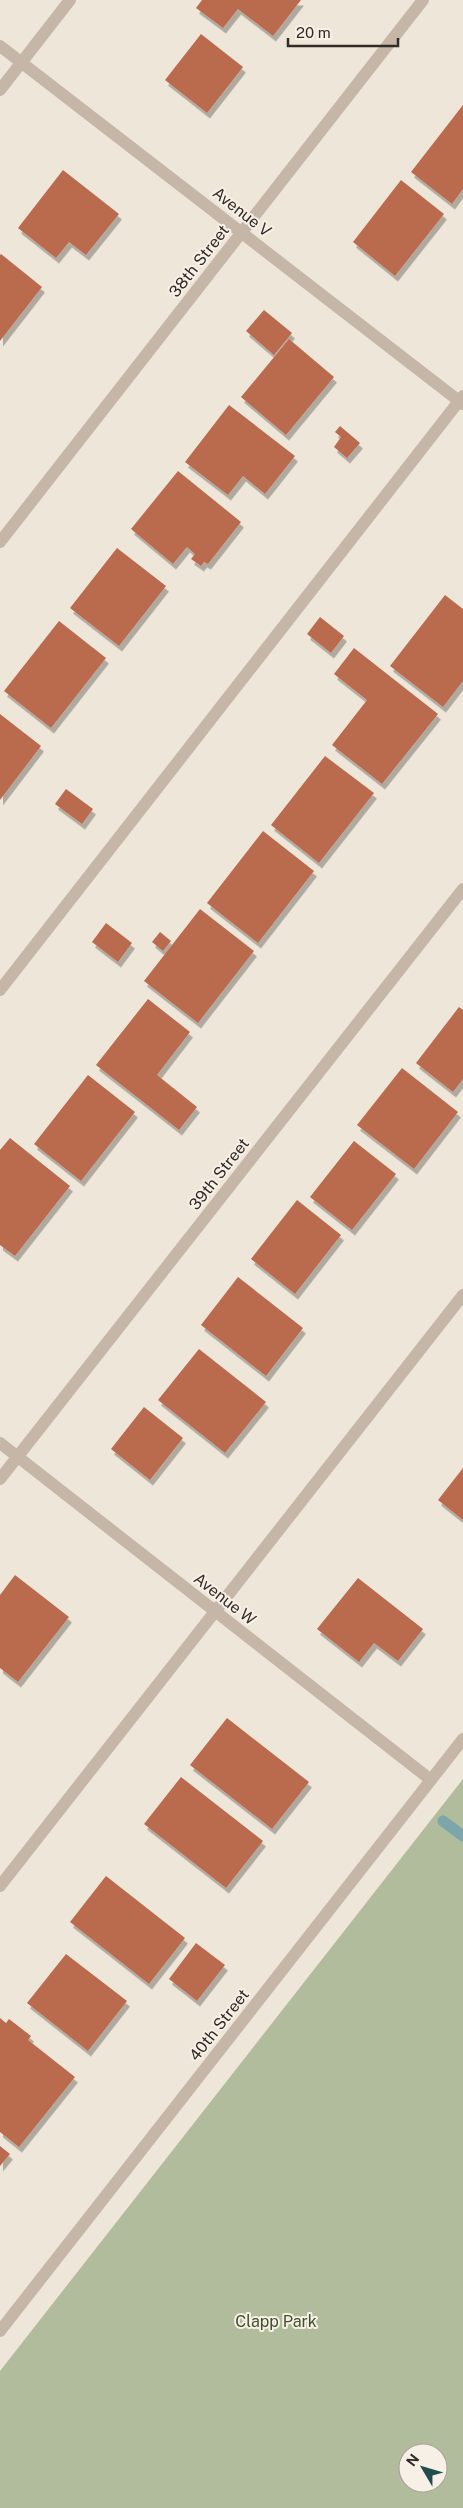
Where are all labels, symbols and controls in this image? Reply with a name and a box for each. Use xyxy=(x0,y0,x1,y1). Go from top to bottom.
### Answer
scale bar xyxy=(288,15,398,47)
text: 20 m xyxy=(296,24,331,41)
street label: Avenue V xyxy=(209,183,275,241)
street label: 38th Street xyxy=(165,221,233,301)
street label: 39th Street xyxy=(185,1134,253,1214)
street label: Avenue W xyxy=(190,1569,260,1629)
street label: 40th Street xyxy=(185,1985,253,2065)
park label: Clapp Park xyxy=(235,2312,317,2331)
north arrow xyxy=(398,2443,448,2493)
text: N xyxy=(403,2451,422,2469)

